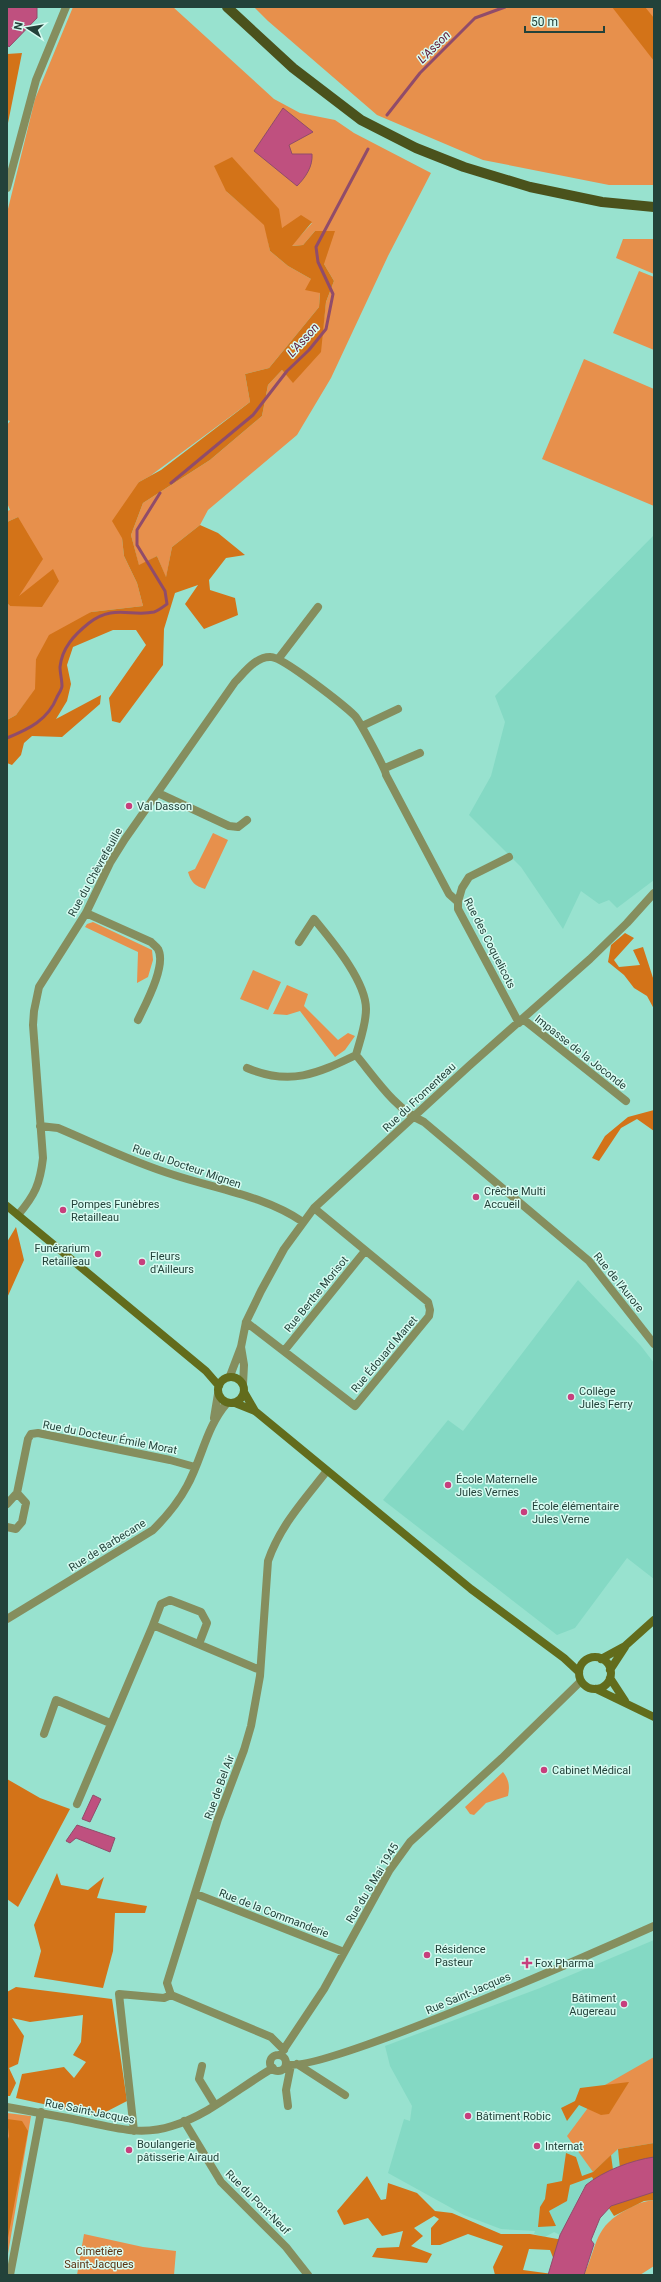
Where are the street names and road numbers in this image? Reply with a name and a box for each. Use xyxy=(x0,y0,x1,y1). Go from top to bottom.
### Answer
street label: Rue du Chèvrefeuille xyxy=(66,825,125,919)
street label: Rue des Coquelicots xyxy=(461,896,518,991)
street label: Impasse de la Joconde xyxy=(532,1012,629,1093)
street label: Rue du Fromenteau xyxy=(380,1060,459,1135)
street label: Rue du Docteur Mignen xyxy=(131,1142,243,1191)
street label: Rue de l'Aurore xyxy=(591,1250,647,1315)
street label: Rue Berthe Morisot xyxy=(282,1253,351,1335)
street label: Rue Édouard Manet xyxy=(349,1313,420,1395)
street label: Rue du Docteur Émile Morat xyxy=(42,1418,178,1457)
street label: Rue de Barbecane xyxy=(66,1516,148,1574)
street label: Rue de Bel Air xyxy=(202,1753,237,1821)
street label: Rue du 8 Mai 1945 xyxy=(343,1841,401,1926)
street label: Rue de la Commanderie xyxy=(217,1887,331,1940)
street label: Rue Saint-Jacques xyxy=(424,1970,513,2017)
street label: Rue Saint-Jacques xyxy=(44,2096,136,2127)
street label: Rue du Pont-Neuf xyxy=(223,2167,293,2237)

